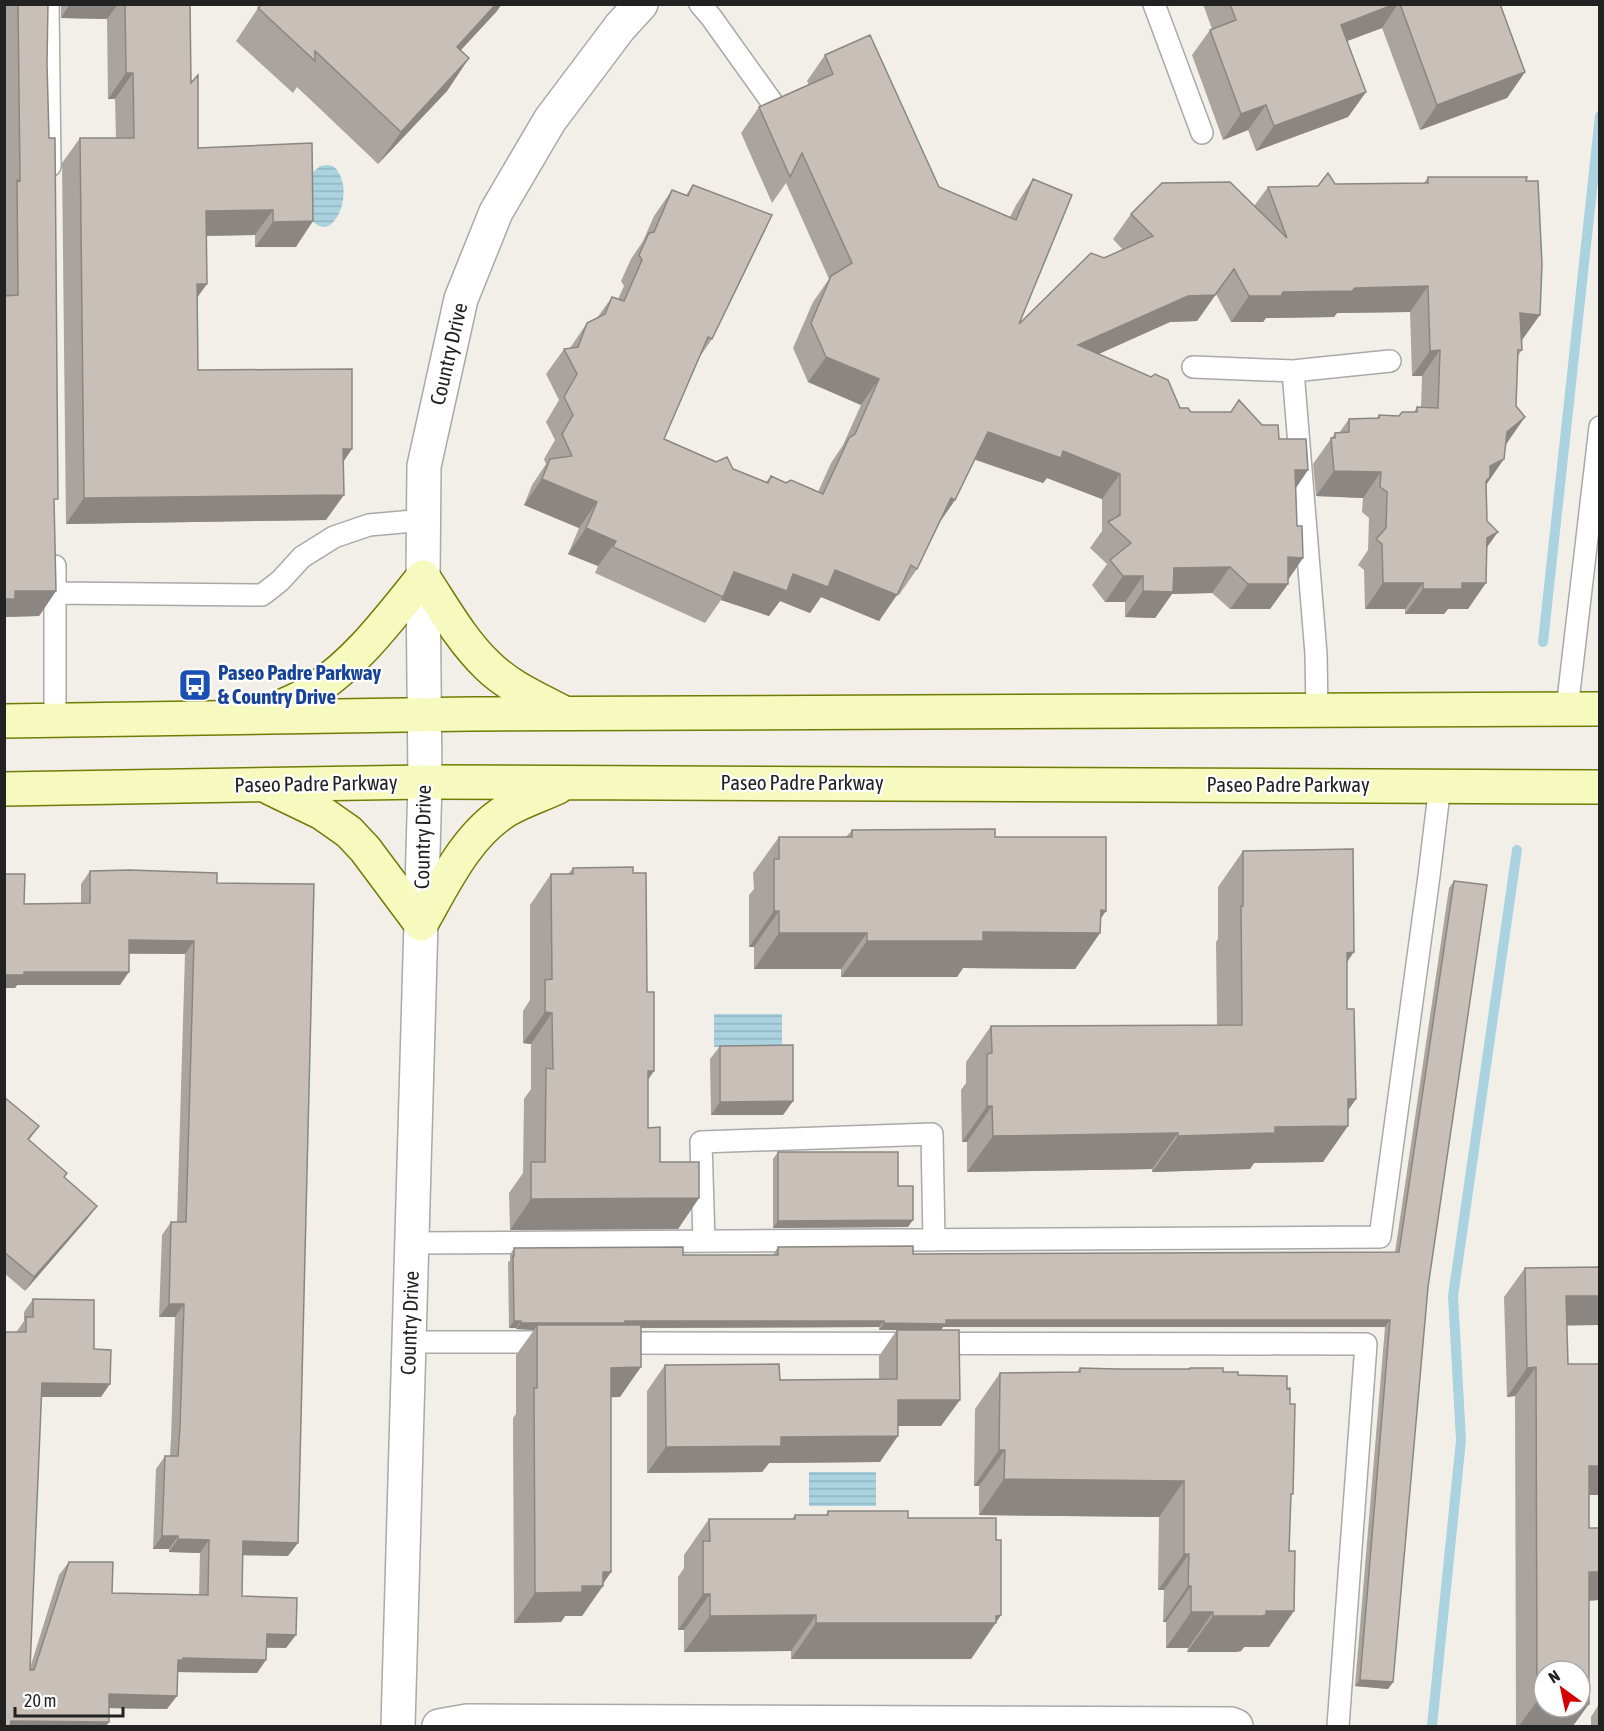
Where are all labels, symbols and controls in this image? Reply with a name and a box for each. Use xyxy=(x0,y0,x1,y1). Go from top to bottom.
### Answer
street label: Country Drive xyxy=(425,300,471,407)
place label: Paseo Padre Parkway & Country Drive xyxy=(218,660,382,708)
bus stop icon: Paseo Padre Parkway & Country Drive xyxy=(177,667,213,703)
street label: Paseo Padre Parkway xyxy=(234,770,398,796)
street label: Paseo Padre Parkway xyxy=(720,770,884,794)
street label: Paseo Padre Parkway xyxy=(1206,772,1370,796)
street label: Country Drive xyxy=(409,785,435,889)
street label: Country Drive xyxy=(395,1270,423,1375)
north arrow xyxy=(1532,1659,1592,1719)
text: N xyxy=(1545,1666,1563,1687)
scale bar xyxy=(15,1680,123,1718)
text: 20 m xyxy=(24,1690,56,1711)

